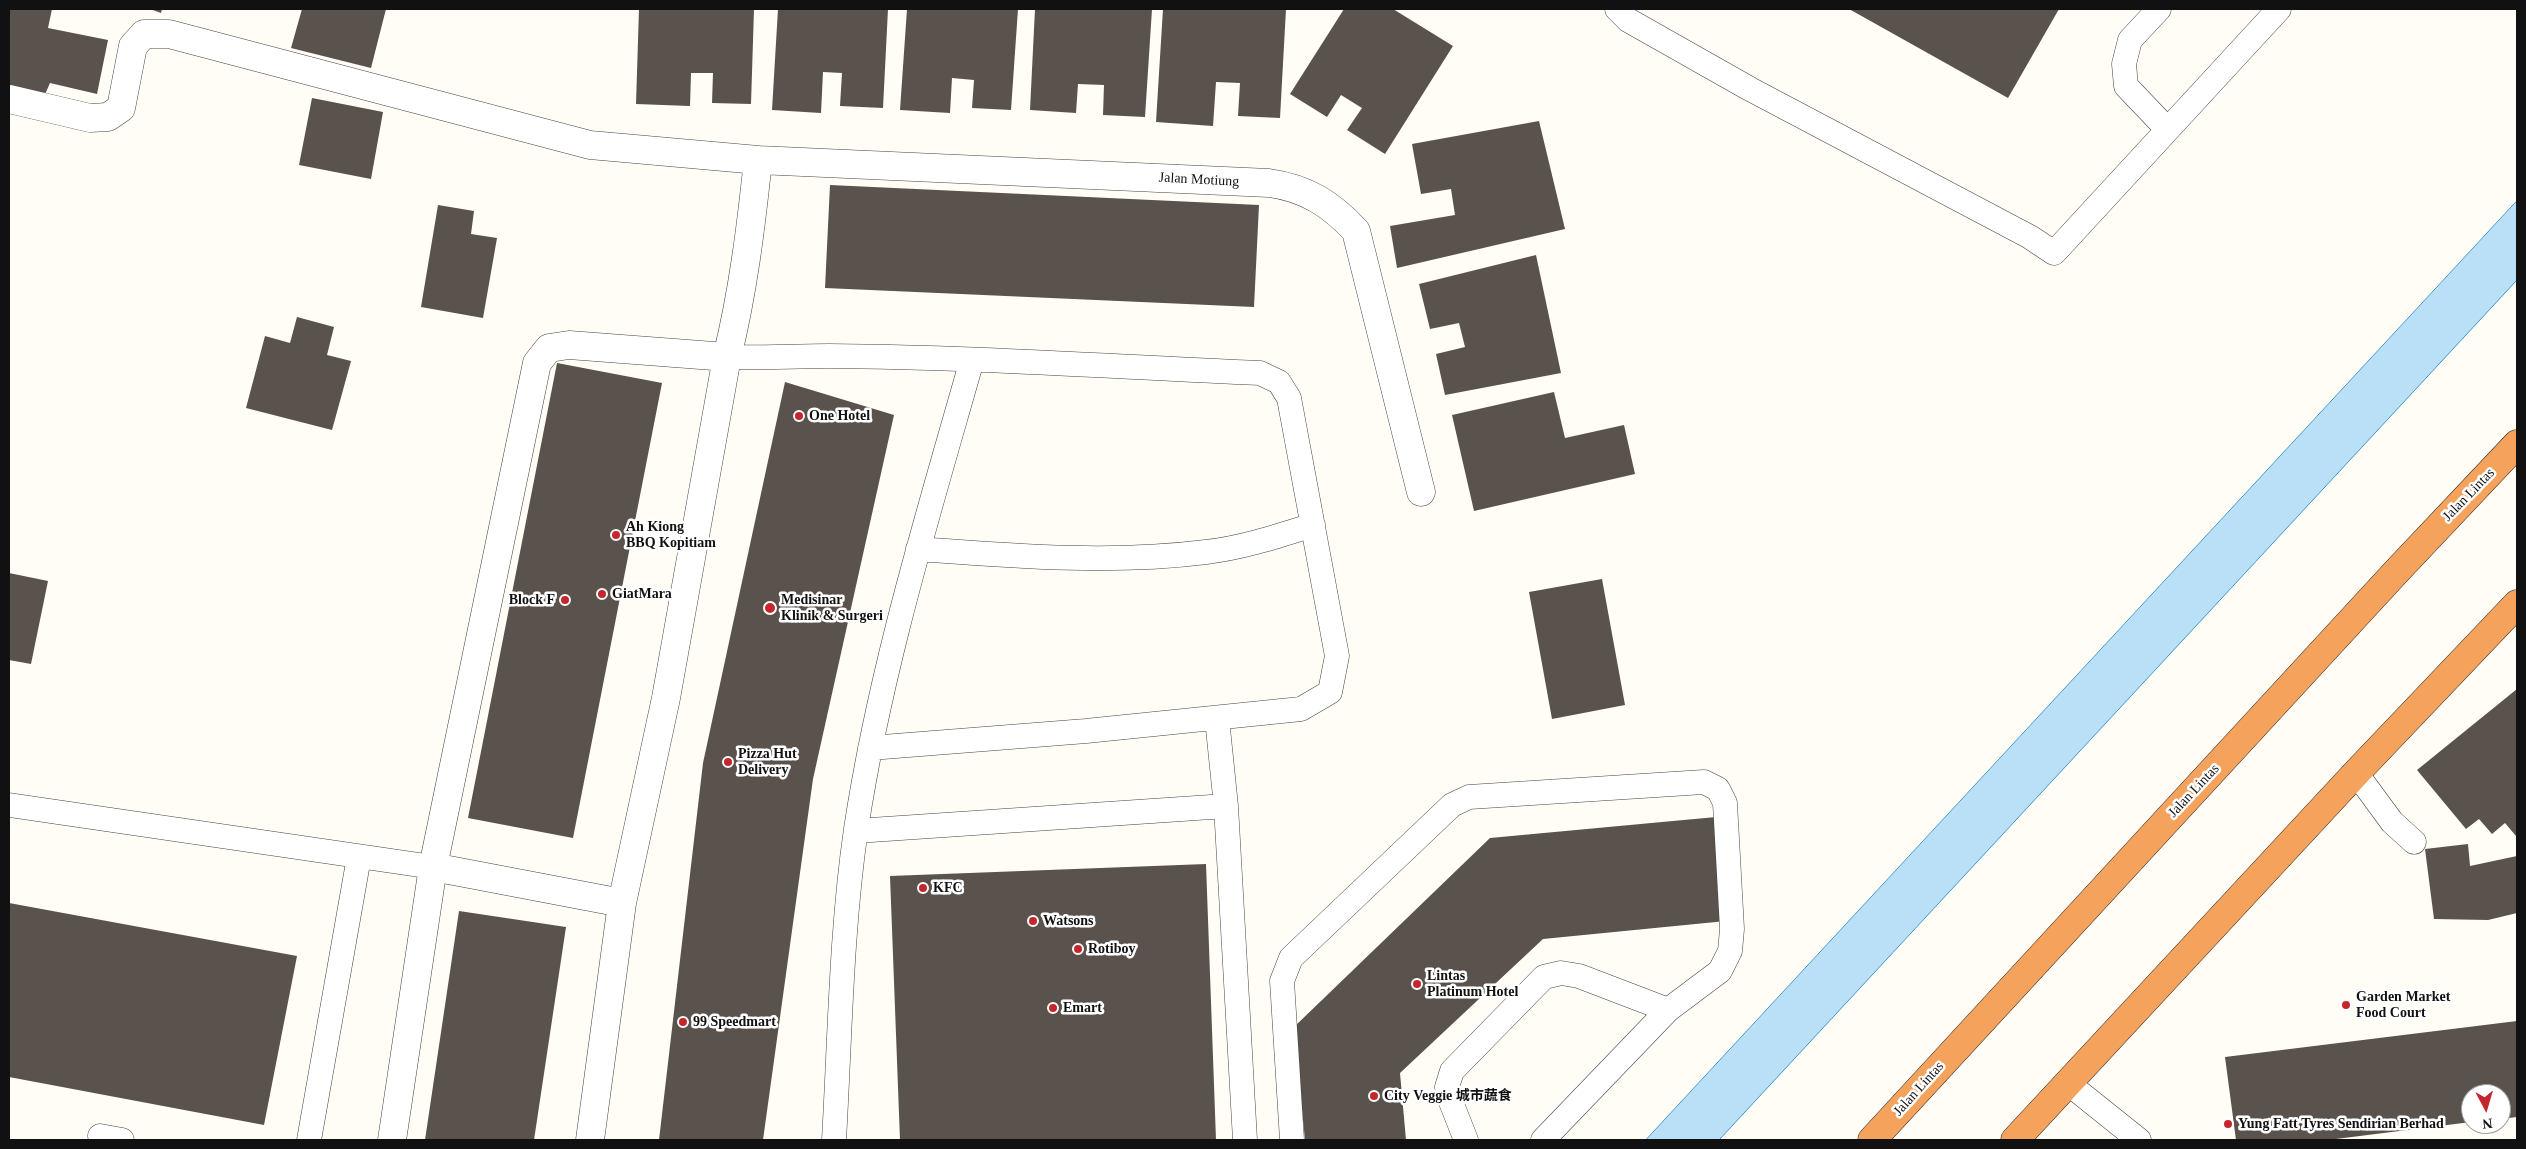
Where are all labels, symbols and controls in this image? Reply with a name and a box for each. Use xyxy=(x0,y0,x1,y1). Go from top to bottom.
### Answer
street label: Jalan Motiung xyxy=(1158,170,1240,190)
place label: One Hotel xyxy=(809,408,870,424)
marker: One Hotel xyxy=(793,410,805,422)
street label: Jalan Lintas xyxy=(2440,465,2498,525)
place label: Ah Kiong BBQ Kopitiam xyxy=(626,519,716,552)
marker: Ah Kiong BBQ Kopitiam xyxy=(610,529,622,541)
place label: GiatMara xyxy=(612,586,672,602)
marker: GiatMara xyxy=(596,588,608,600)
place label: Block F xyxy=(509,592,555,608)
place label: Medisinar Klinik & Surgeri xyxy=(781,592,883,624)
marker: Block F xyxy=(559,594,571,606)
marker: Medisinar Klinik & Surgeri xyxy=(763,601,777,615)
place label: Pizza Hut Delivery xyxy=(738,746,797,779)
marker: Pizza Hut Delivery xyxy=(722,756,734,768)
street label: Jalan Lintas xyxy=(2165,761,2223,821)
place label: KFC xyxy=(933,880,963,896)
marker: KFC xyxy=(917,882,929,894)
place label: Watsons xyxy=(1043,913,1094,929)
marker: Watsons xyxy=(1027,915,1039,927)
place label: Rotiboy xyxy=(1088,941,1135,957)
marker: Rotiboy xyxy=(1072,943,1084,955)
place label: Lintas Platinum Hotel xyxy=(1427,968,1518,1000)
marker: Lintas Platinum Hotel xyxy=(1411,978,1423,990)
place label: Garden Market Food Court xyxy=(2356,989,2450,1022)
marker: Garden Market Food Court xyxy=(2340,999,2352,1011)
place label: Emart xyxy=(1063,1000,1102,1016)
marker: Emart xyxy=(1047,1002,1059,1014)
place label: 99 Speedmart xyxy=(693,1014,776,1030)
marker: 99 Speedmart xyxy=(677,1016,689,1028)
street label: Jalan Lintas xyxy=(1890,1058,1948,1120)
north arrow xyxy=(2461,1084,2511,1134)
place label: City Veggie 城市蔬食 xyxy=(1384,1088,1512,1104)
marker: City Veggie 城市蔬食 xyxy=(1368,1090,1380,1102)
text: N xyxy=(2482,1115,2493,1131)
place label: Yung Fatt Tyres Sendirian Berhad xyxy=(2238,1116,2444,1132)
marker: Yung Fatt Tyres Sendirian Berhad xyxy=(2222,1118,2234,1130)

